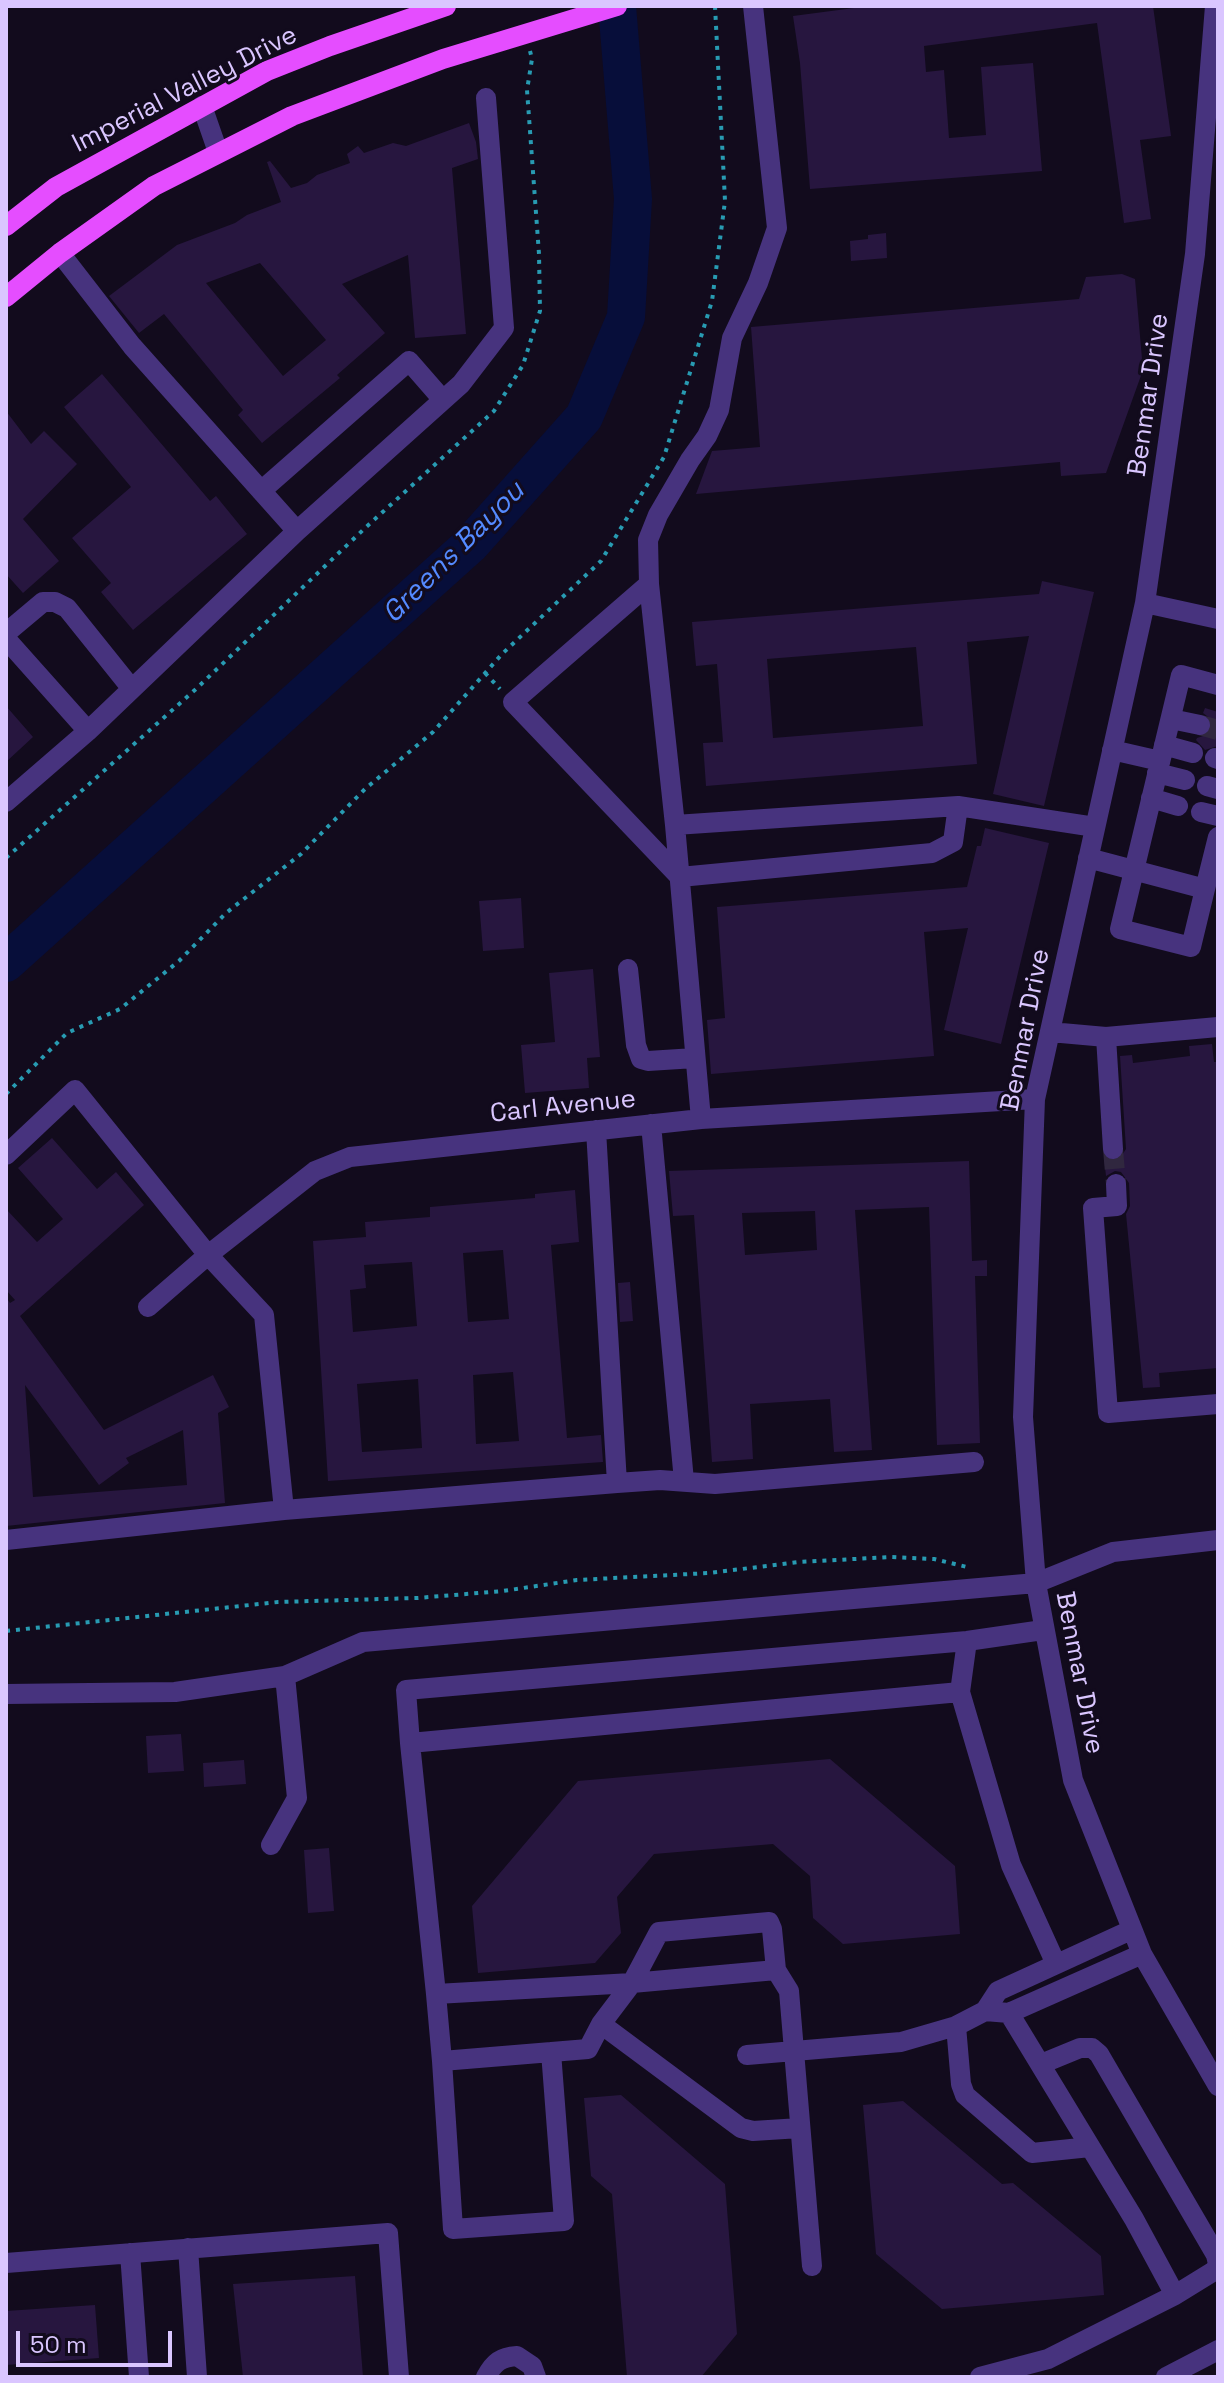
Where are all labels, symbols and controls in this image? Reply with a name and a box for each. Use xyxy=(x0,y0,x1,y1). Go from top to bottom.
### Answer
street label: Imperial Valley Drive xyxy=(67,20,303,160)
street label: Benmar Drive xyxy=(1122,311,1176,479)
water label: Greens Bayou xyxy=(376,475,532,631)
street label: Benmar Drive xyxy=(995,946,1057,1114)
street label: Carl Avenue xyxy=(489,1084,637,1130)
street label: Benmar Drive xyxy=(1048,1589,1110,1757)
scale bar xyxy=(20,2315,176,2365)
text: 50 m xyxy=(30,2329,87,2360)

